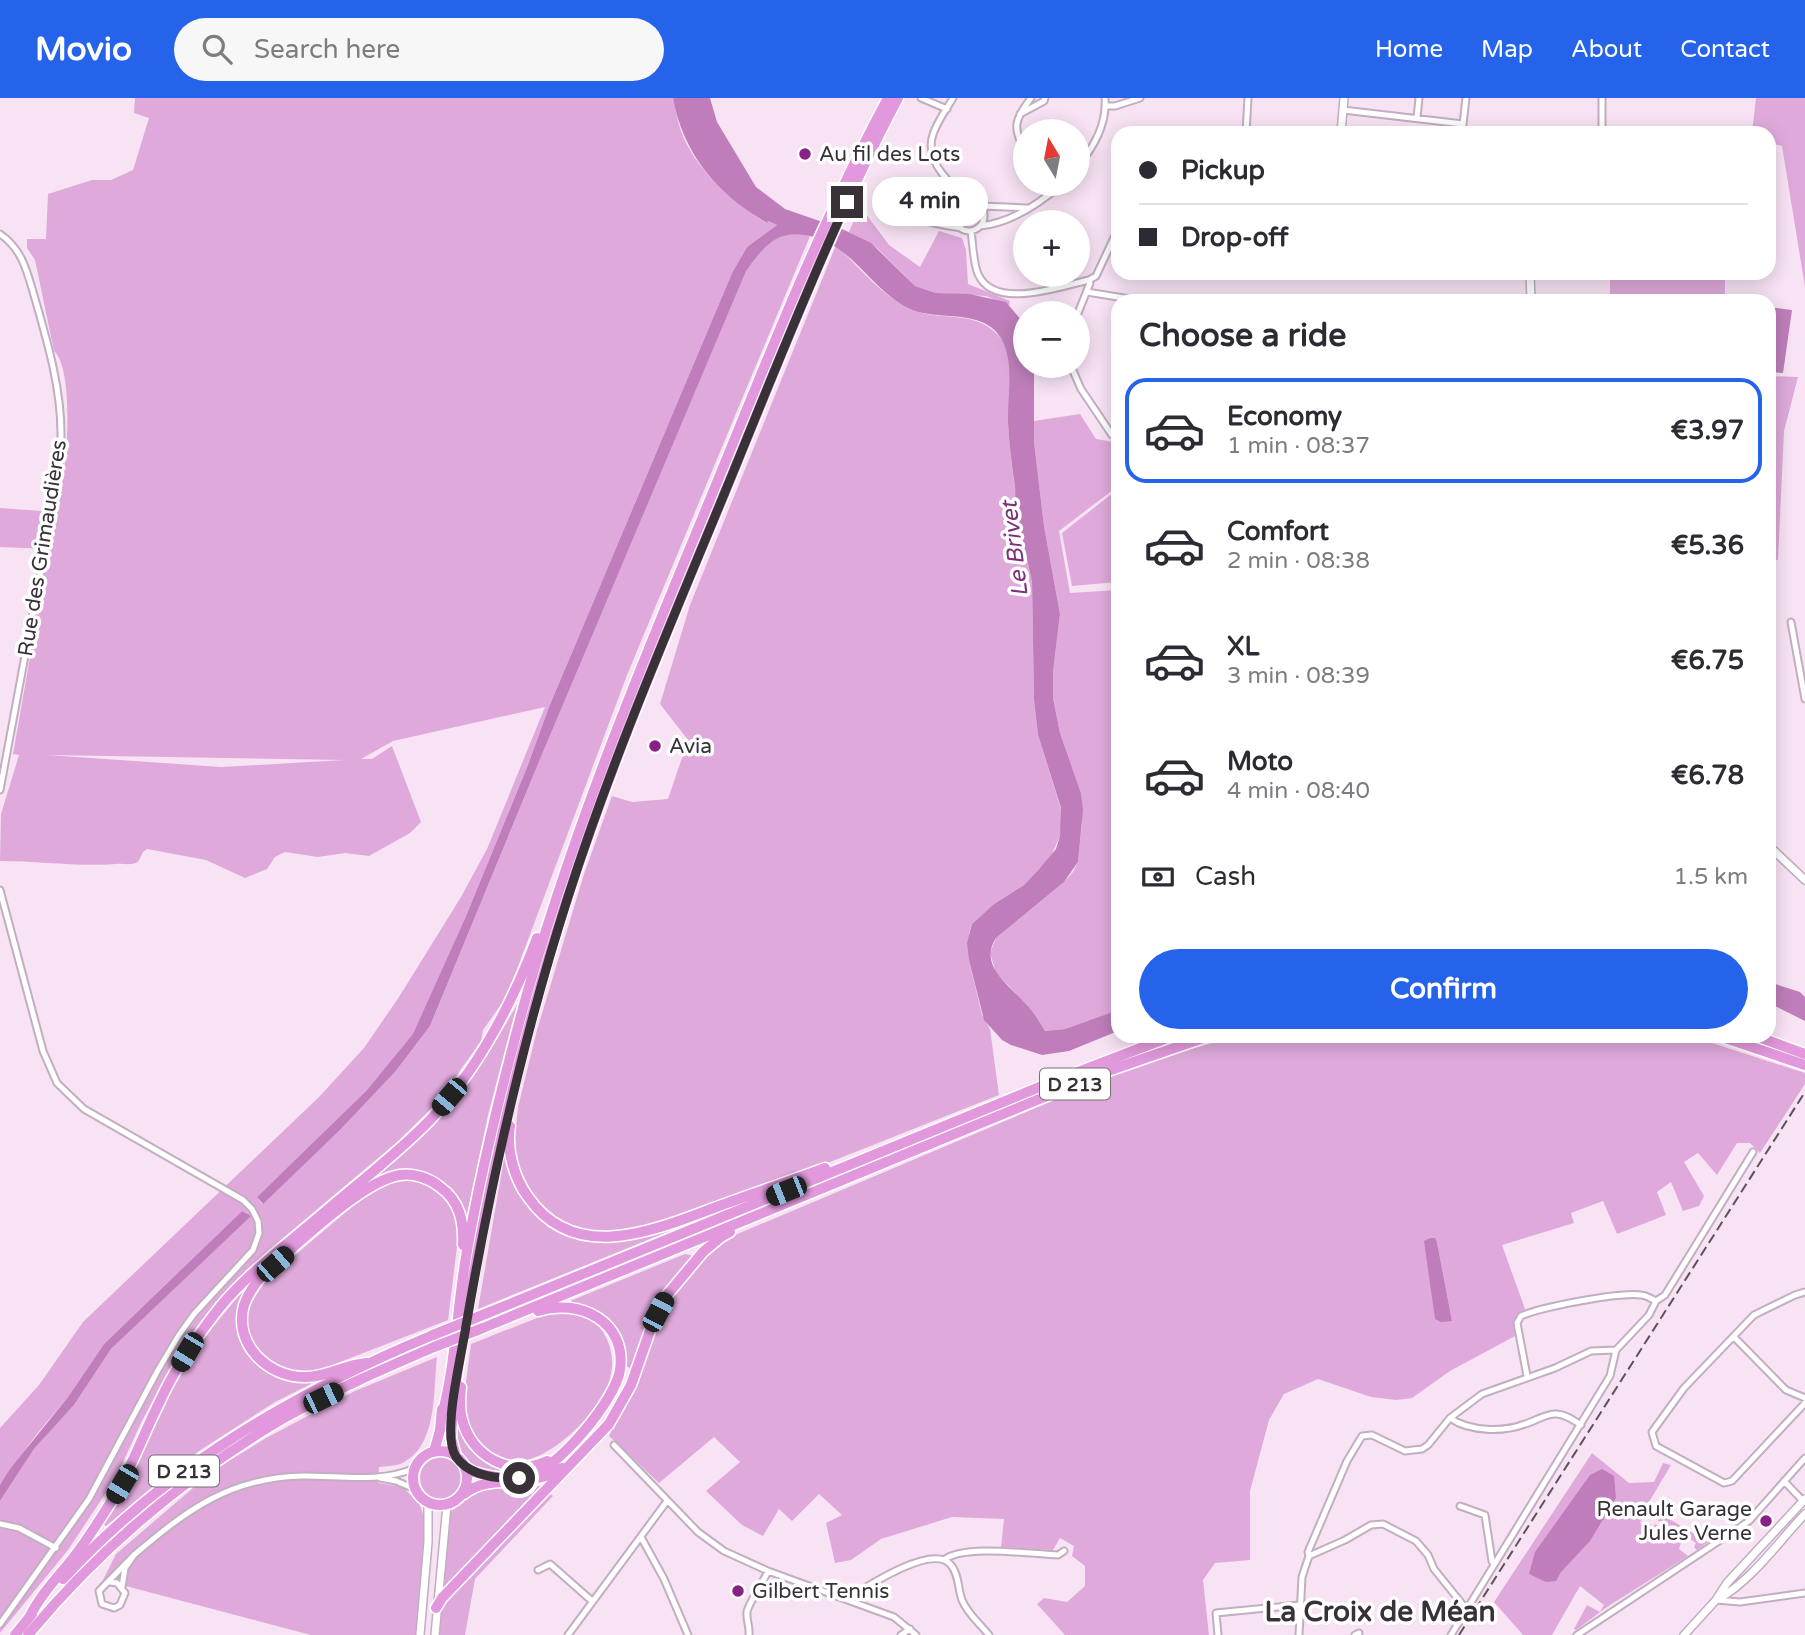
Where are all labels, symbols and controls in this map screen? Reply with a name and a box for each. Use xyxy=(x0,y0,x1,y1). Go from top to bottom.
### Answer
search box xyxy=(174,18,664,81)
text: Movio xyxy=(35,30,132,69)
icon: search xyxy=(198,30,236,68)
text: Search here xyxy=(254,34,400,65)
text: Home xyxy=(1375,35,1443,64)
text: Map xyxy=(1481,35,1533,64)
text: About xyxy=(1571,35,1642,64)
text: Contact xyxy=(1680,35,1770,64)
north arrow xyxy=(1013,119,1090,196)
map controls xyxy=(1013,119,1090,378)
place label: Au fil des Lots xyxy=(819,142,960,167)
marker: Au fil des Lots xyxy=(797,146,813,162)
text: Pickup xyxy=(1181,155,1265,186)
callout: 4 min xyxy=(872,178,987,226)
route end xyxy=(831,186,863,218)
text: 4 min xyxy=(899,187,961,215)
button: + xyxy=(1013,210,1090,287)
text: Drop-off xyxy=(1181,222,1288,253)
button: − xyxy=(1013,301,1090,378)
text: Choose a ride xyxy=(1139,317,1346,355)
icon: car xyxy=(1143,399,1206,462)
text: Economy xyxy=(1227,401,1342,432)
text: €3.97 xyxy=(1671,415,1744,446)
text: 1 min · 08:37 xyxy=(1227,432,1370,460)
street label: Rue des Grimaudières xyxy=(13,438,72,658)
water label: Le Brivet xyxy=(995,497,1035,598)
icon: car xyxy=(1143,514,1206,577)
text: Comfort xyxy=(1227,516,1329,547)
text: €5.36 xyxy=(1671,530,1744,561)
text: 2 min · 08:38 xyxy=(1227,547,1370,575)
icon: car xyxy=(1143,629,1206,692)
text: XL xyxy=(1227,631,1259,662)
text: €6.75 xyxy=(1671,645,1744,676)
text: 3 min · 08:39 xyxy=(1227,662,1370,690)
place label: Avia xyxy=(669,734,712,759)
marker: Avia xyxy=(647,738,663,754)
icon: car xyxy=(1143,744,1206,807)
text: Moto xyxy=(1227,746,1293,777)
text: €6.78 xyxy=(1671,760,1744,791)
text: 4 min · 08:40 xyxy=(1227,777,1370,805)
icon: cash xyxy=(1139,858,1177,896)
text: Cash xyxy=(1195,861,1256,892)
text: 1.5 km xyxy=(1674,863,1748,891)
button: Confirm xyxy=(1139,949,1748,1029)
road number: D 213 xyxy=(1040,1068,1110,1100)
car xyxy=(428,1074,471,1120)
car xyxy=(763,1173,810,1209)
car xyxy=(253,1242,298,1286)
car xyxy=(639,1289,678,1335)
car xyxy=(168,1329,207,1375)
car xyxy=(300,1379,347,1417)
road number: D 213 xyxy=(149,1456,219,1486)
car xyxy=(103,1461,142,1507)
route start xyxy=(503,1462,535,1494)
place label: Renault Garage Jules Verne xyxy=(1596,1497,1752,1546)
marker: Renault Garage Jules Verne xyxy=(1758,1513,1774,1529)
place label: Gilbert Tennis xyxy=(752,1579,889,1604)
marker: Gilbert Tennis xyxy=(730,1583,746,1599)
district label: La Croix de Méan xyxy=(1264,1595,1496,1629)

